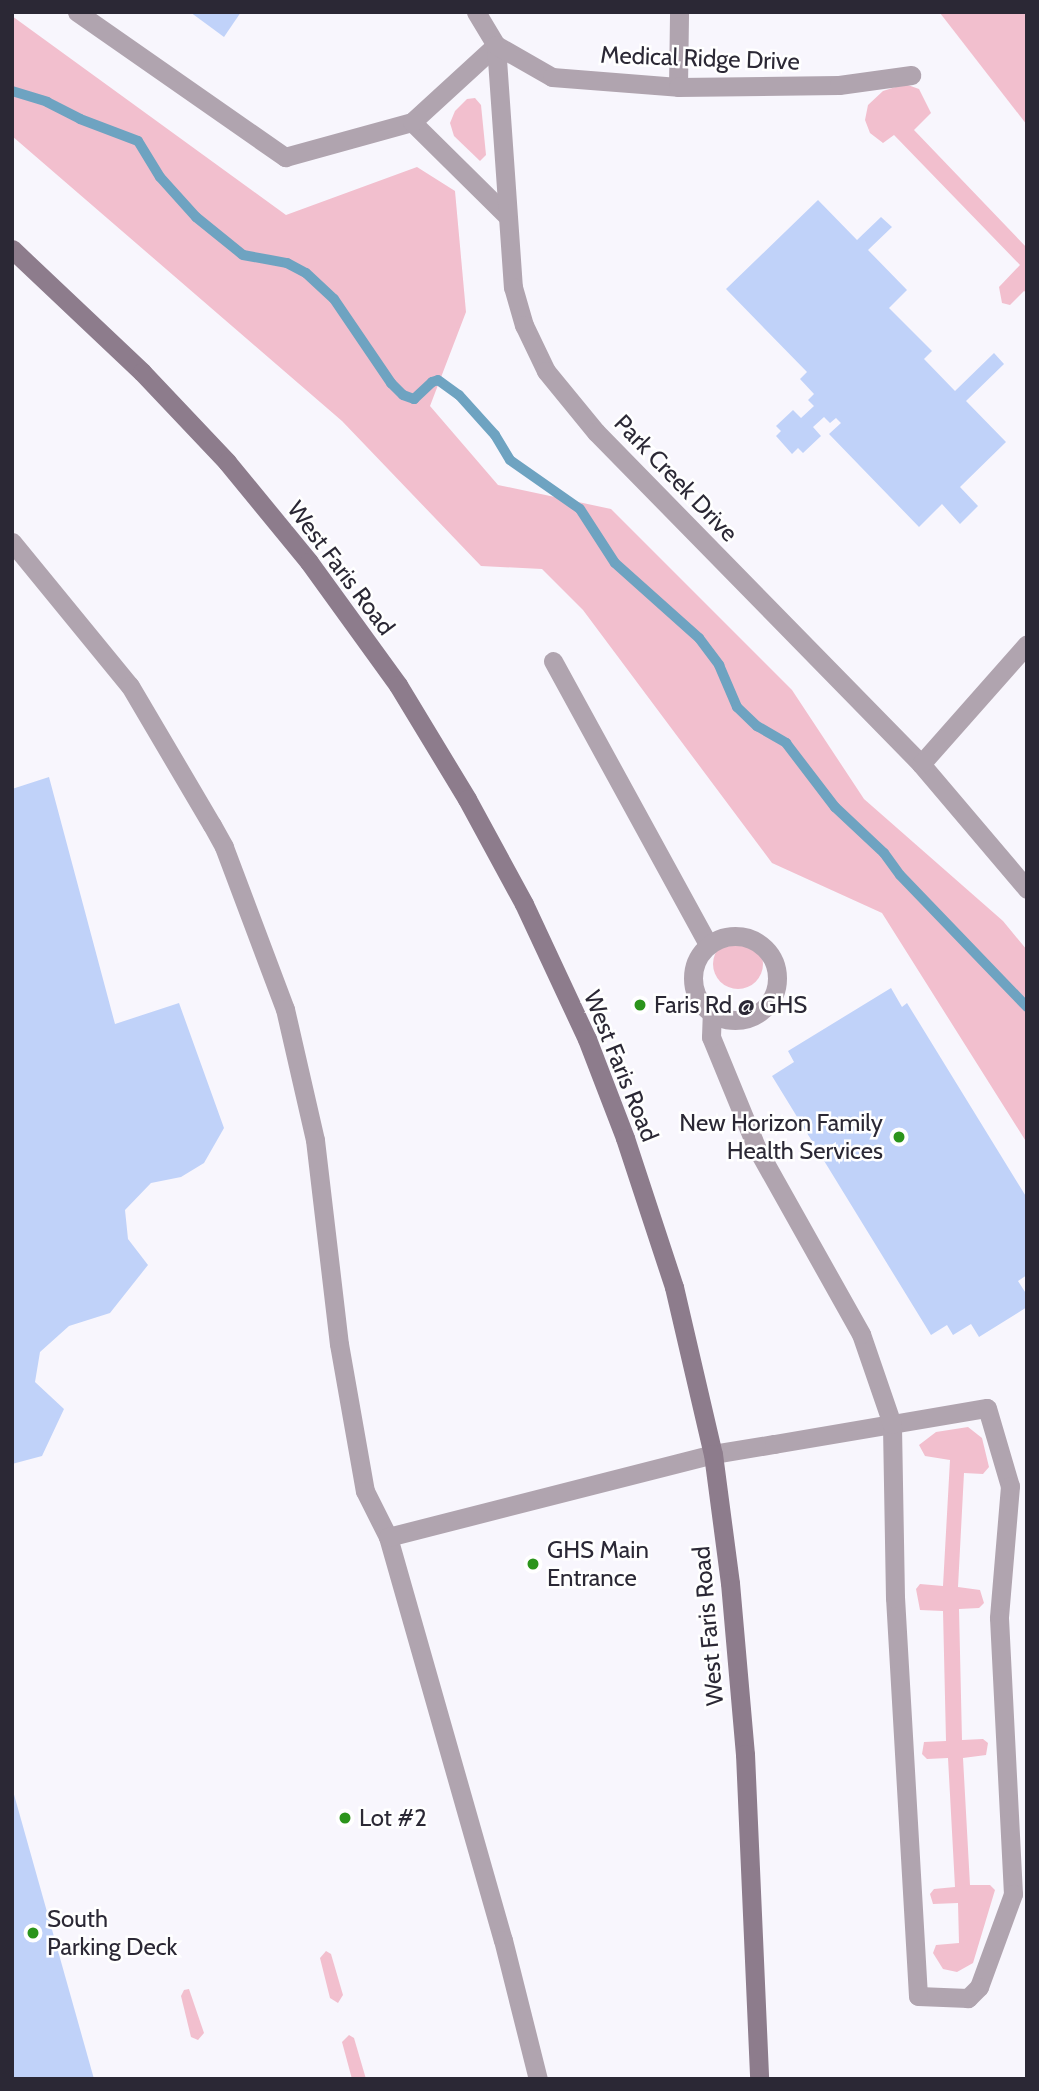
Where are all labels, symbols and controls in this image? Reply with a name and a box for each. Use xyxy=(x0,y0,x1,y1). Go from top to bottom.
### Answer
street label: Medical Ridge Drive xyxy=(600,40,800,76)
street label: Park Creek Drive xyxy=(608,409,744,547)
street label: West Faris Road xyxy=(281,495,401,641)
street label: West Faris Road xyxy=(578,986,664,1146)
place label: Faris Rd @ GHS xyxy=(654,991,807,1019)
marker: Faris Rd @ GHS xyxy=(632,997,648,1013)
place label: New Horizon Family Health Services xyxy=(679,1109,883,1165)
marker: New Horizon Family Health Services xyxy=(889,1127,909,1147)
place label: GHS Main Entrance xyxy=(547,1536,649,1592)
street label: West Faris Road xyxy=(687,1545,729,1707)
marker: GHS Main Entrance xyxy=(525,1556,541,1572)
place label: Lot #2 xyxy=(359,1804,427,1832)
marker: Lot #2 xyxy=(337,1810,353,1826)
place label: South Parking Deck xyxy=(47,1905,177,1961)
marker: South Parking Deck xyxy=(25,1925,41,1941)

